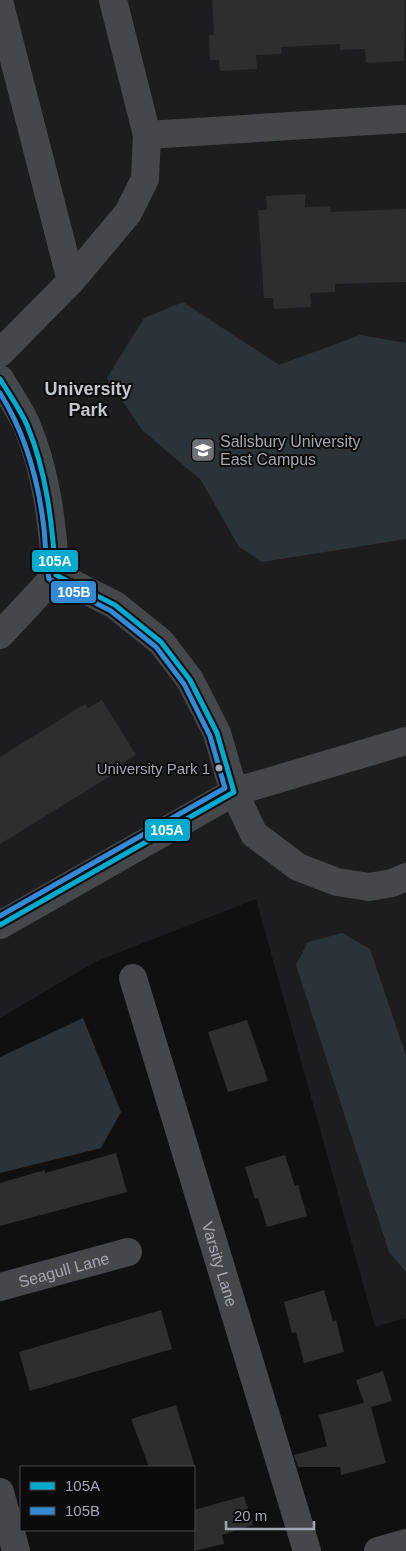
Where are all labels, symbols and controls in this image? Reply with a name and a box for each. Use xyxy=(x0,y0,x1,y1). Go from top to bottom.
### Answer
district label: University Park xyxy=(44,379,132,420)
place label: Salisbury University East Campus xyxy=(220,433,360,468)
school or university icon: Salisbury University East Campus xyxy=(190,437,216,463)
line badge: 105A xyxy=(31,549,79,573)
text: 105A xyxy=(38,553,72,569)
line badge: 105B xyxy=(50,580,97,604)
text: 105B xyxy=(57,584,91,600)
place label: University Park 1 xyxy=(97,760,210,777)
marker: University Park 1 xyxy=(214,763,224,773)
line badge: 105A xyxy=(144,818,191,842)
text: 105A xyxy=(150,822,184,838)
street label: Varsity Lane xyxy=(199,1220,241,1309)
street label: Seagull Lane xyxy=(16,1249,111,1290)
legend xyxy=(20,1466,195,1531)
text: 105A xyxy=(65,1477,100,1494)
scale bar xyxy=(226,1498,314,1530)
text: 105B xyxy=(65,1502,100,1519)
text: 20 m xyxy=(234,1507,267,1524)

